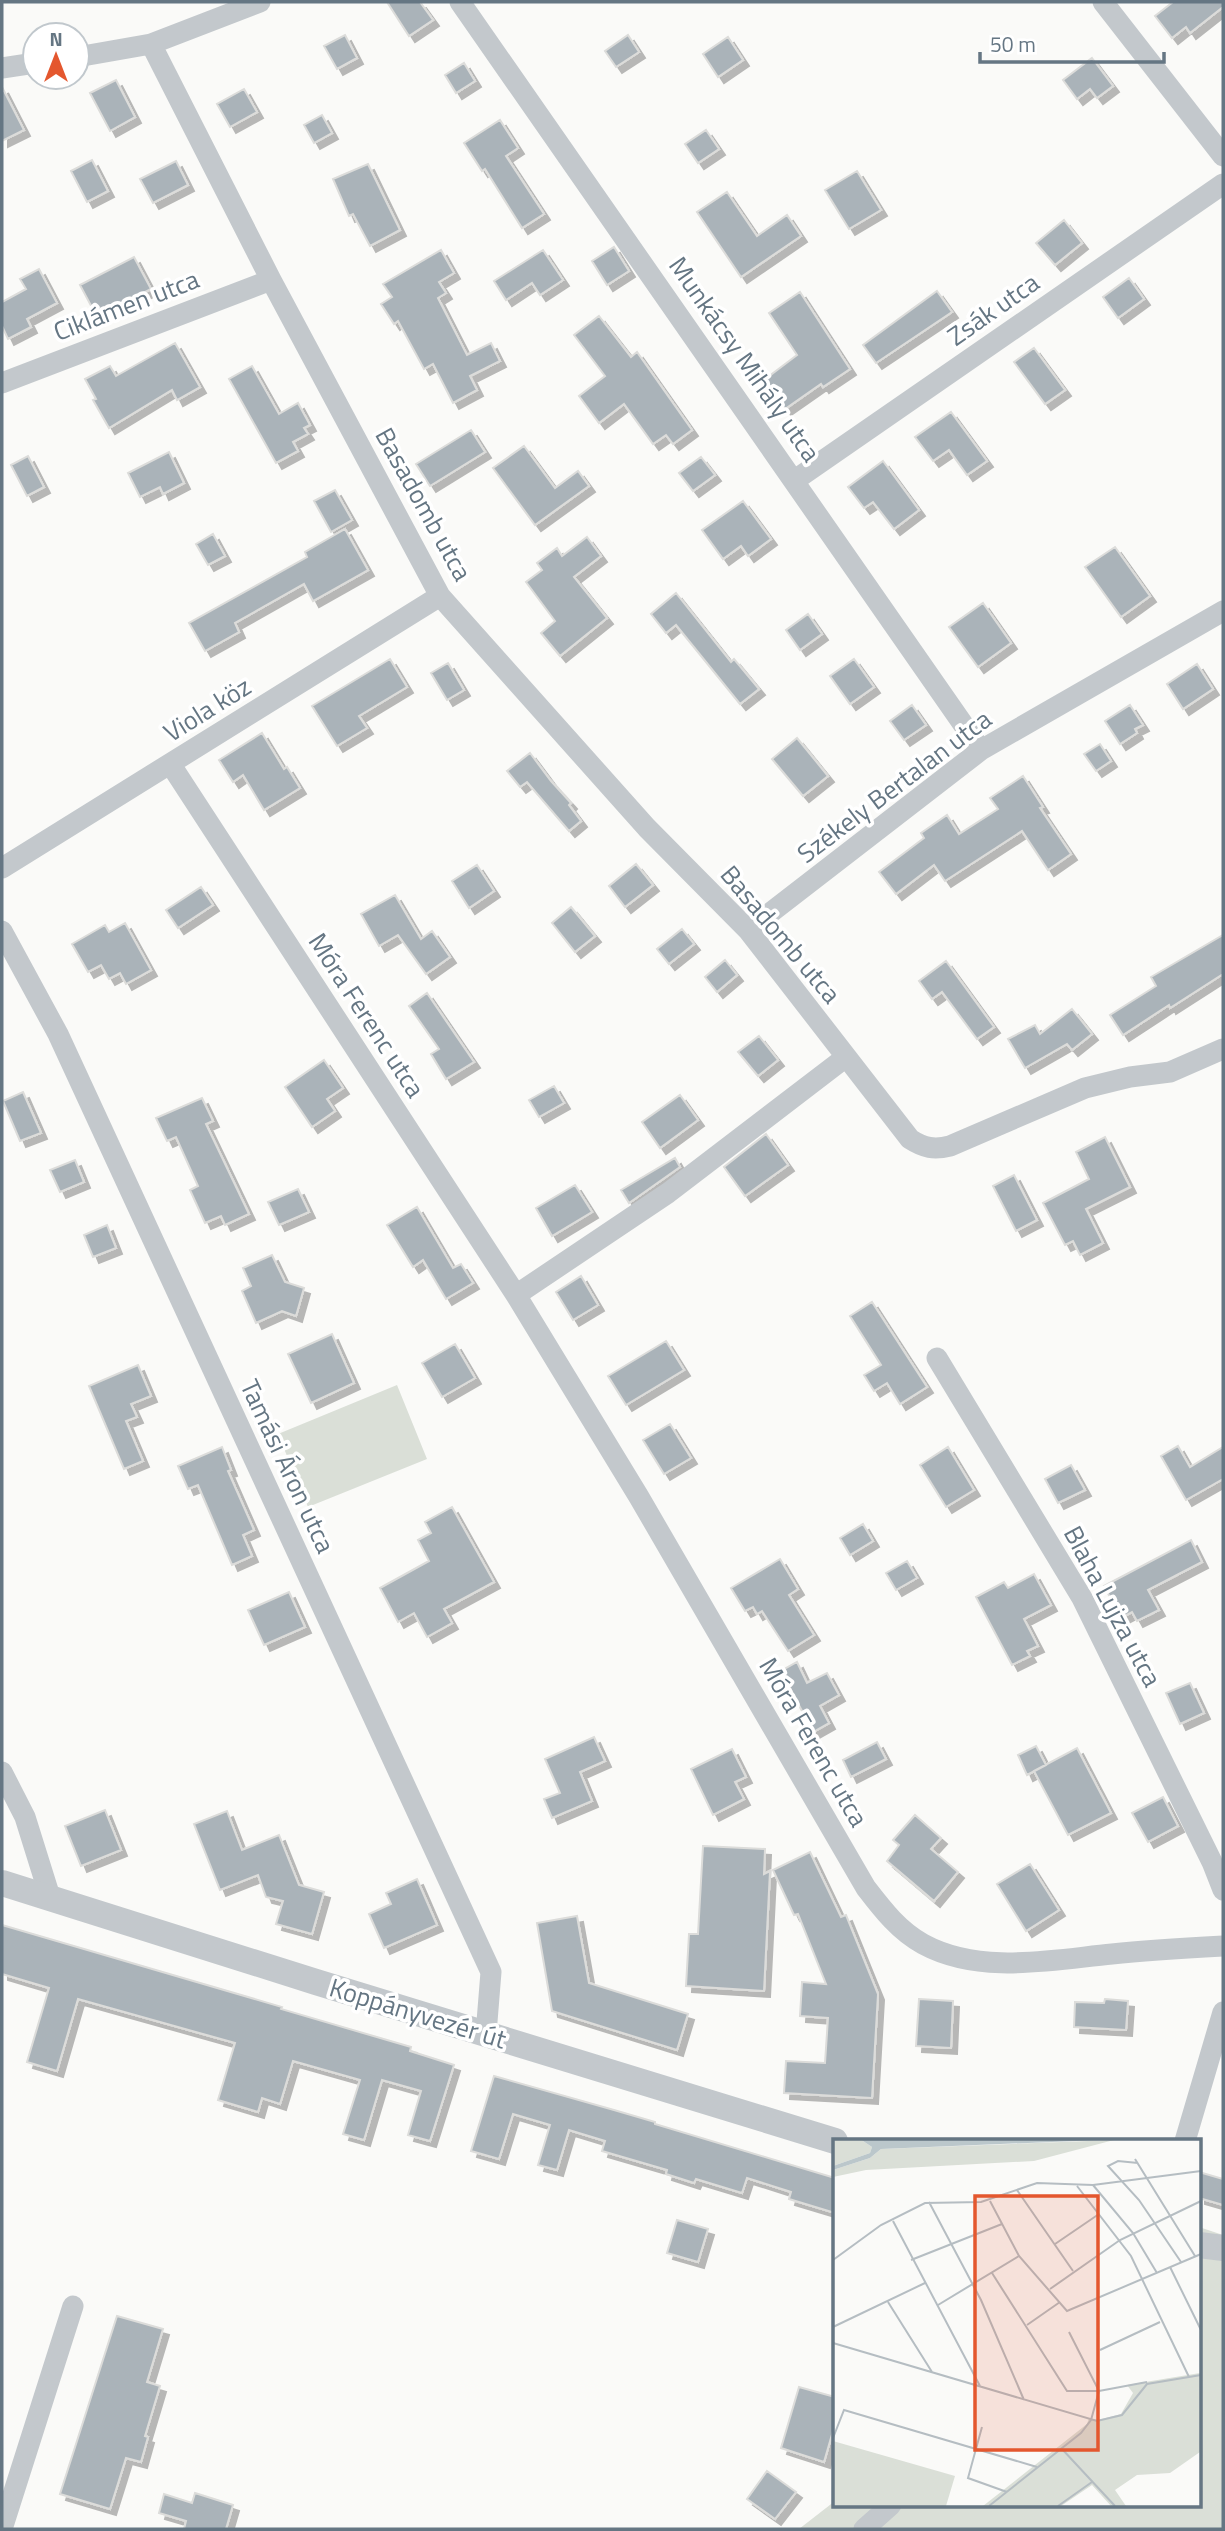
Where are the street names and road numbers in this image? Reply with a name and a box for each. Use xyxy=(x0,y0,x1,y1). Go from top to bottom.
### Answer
street label: Munkácsy Mihály utca xyxy=(659,248,831,470)
street label: Ciklámen utca xyxy=(48,259,204,351)
street label: Zsák utca xyxy=(939,263,1047,355)
street label: Basadomb utca xyxy=(366,420,482,588)
street label: Viola köz xyxy=(156,667,258,751)
street label: Székely Bertalan utca xyxy=(789,700,999,872)
street label: Basadomb utca xyxy=(711,856,851,1012)
street label: Móra Ferenc utca xyxy=(299,925,435,1105)
street label: Tamási Áron utca xyxy=(231,1373,345,1559)
street label: Blaha Lujza utca xyxy=(1054,1519,1172,1693)
street label: Móra Ferenc utca xyxy=(750,1650,878,1834)
street label: Koppányvezér út xyxy=(325,1968,511,2058)

